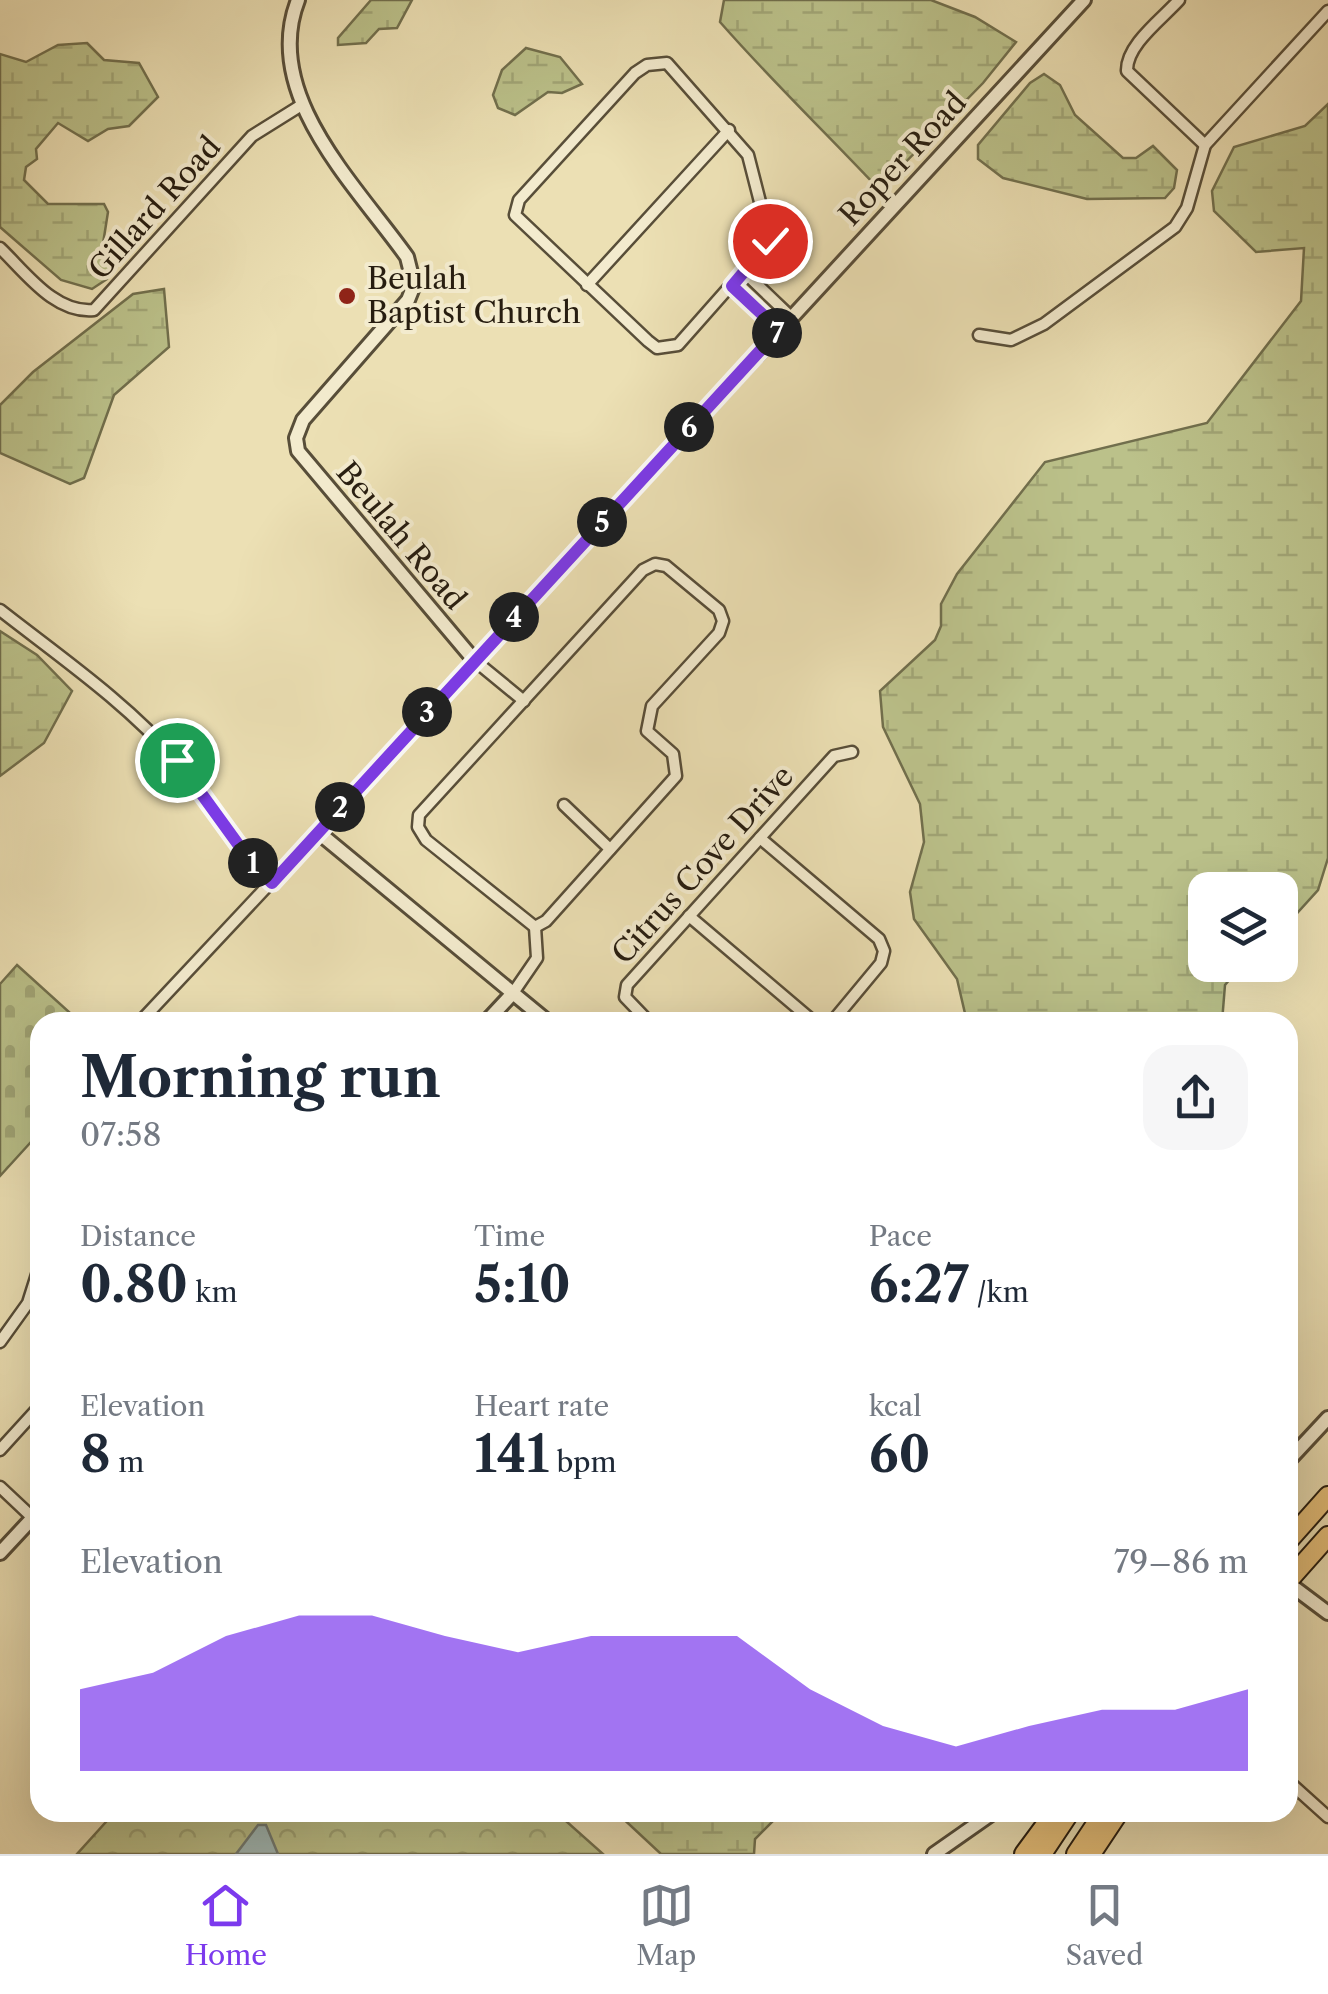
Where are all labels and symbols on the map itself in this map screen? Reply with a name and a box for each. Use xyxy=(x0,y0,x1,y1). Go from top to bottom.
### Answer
street label: Roper Road xyxy=(831,84,974,233)
street label: Gillard Road xyxy=(81,129,228,287)
pin xyxy=(728,199,813,284)
place label: Beulah Baptist Church xyxy=(367,260,581,331)
marker: Beulah Baptist Church xyxy=(336,285,358,307)
pin: 7 xyxy=(752,308,802,358)
pin: 6 xyxy=(664,402,714,452)
street label: Beulah Road xyxy=(329,454,474,617)
pin: 5 xyxy=(577,497,627,547)
pin: 4 xyxy=(489,592,539,642)
pin: 3 xyxy=(402,687,452,737)
pin xyxy=(135,718,220,803)
street label: Citrus Cove Drive xyxy=(604,758,801,971)
pin: 2 xyxy=(315,782,365,832)
pin: 1 xyxy=(228,838,278,888)

